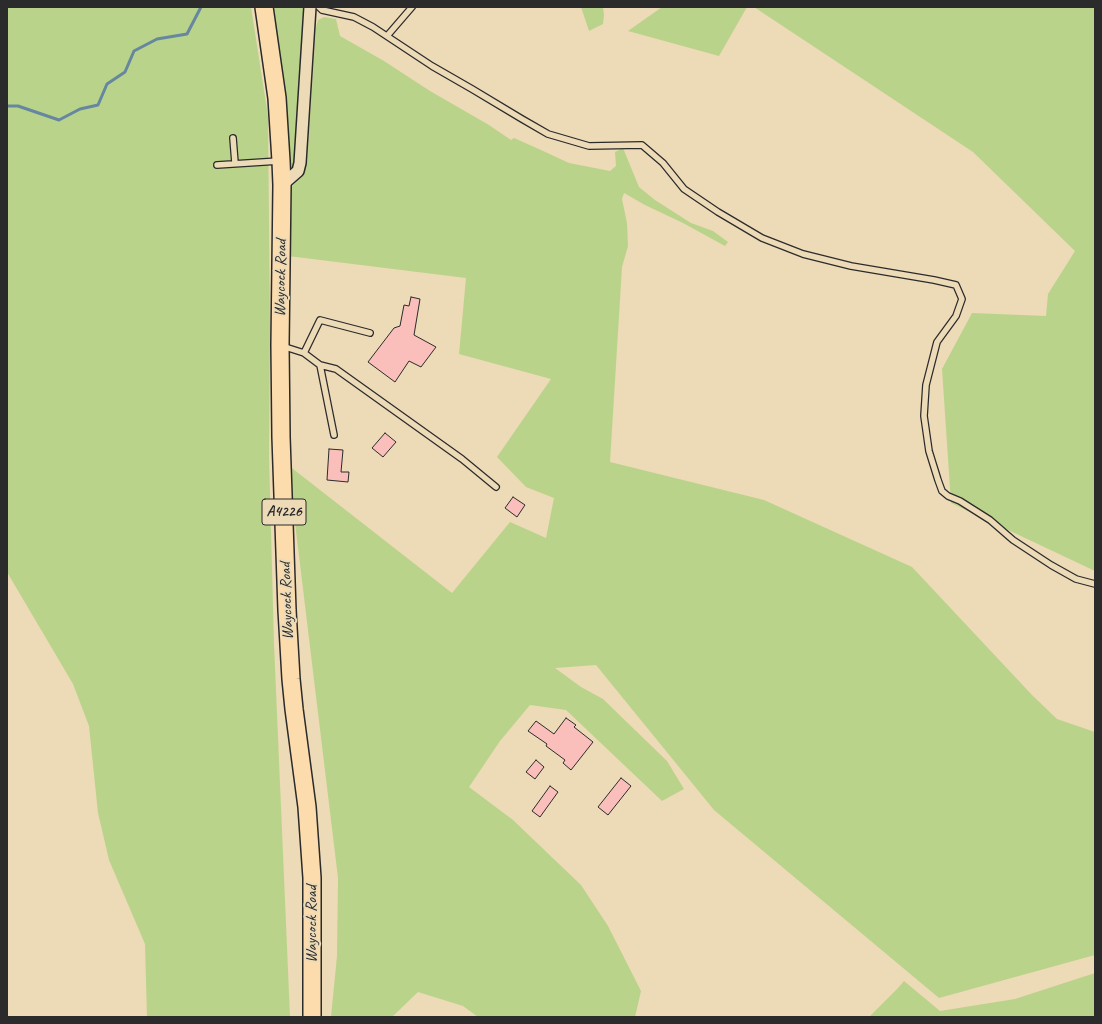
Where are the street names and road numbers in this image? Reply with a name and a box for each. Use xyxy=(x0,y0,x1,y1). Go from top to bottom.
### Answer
street label: Waycock Road xyxy=(271,239,291,317)
road number: A4226 xyxy=(262,499,306,525)
street label: Waycock Road xyxy=(276,562,298,640)
street label: Waycock Road xyxy=(302,885,322,963)

